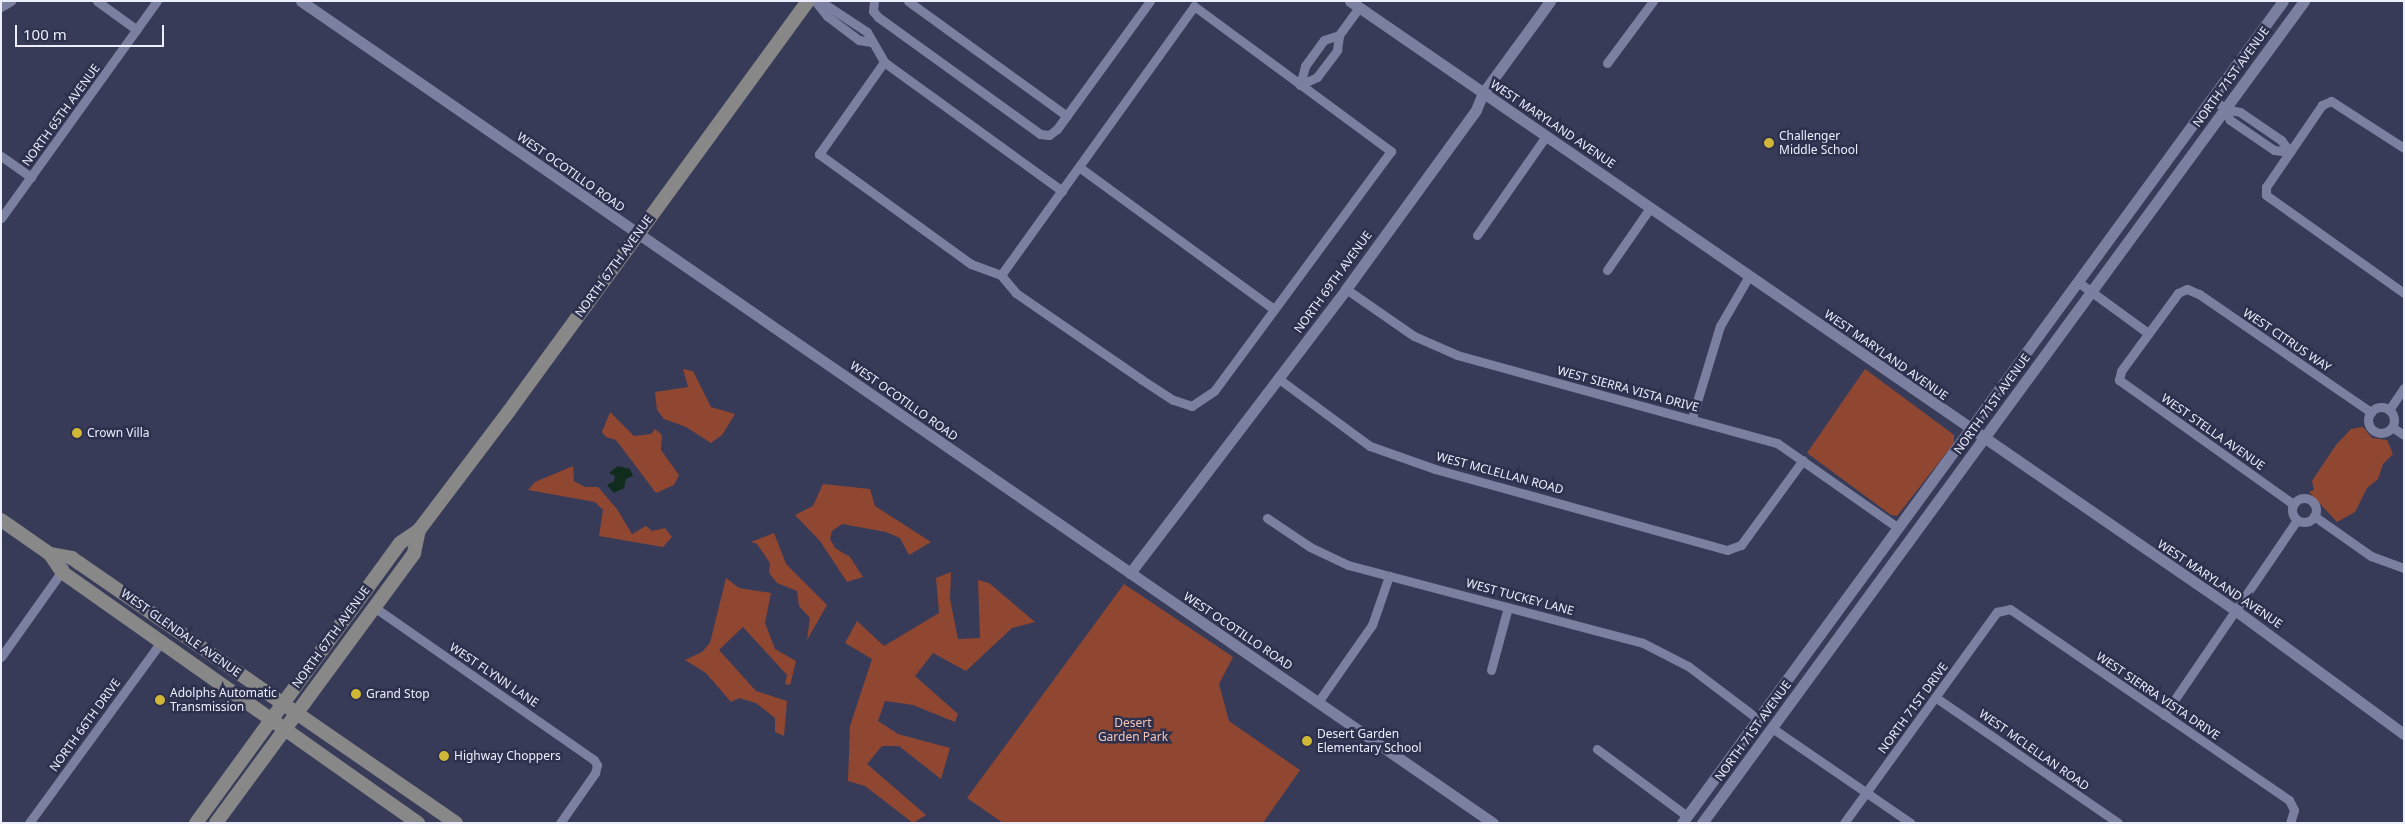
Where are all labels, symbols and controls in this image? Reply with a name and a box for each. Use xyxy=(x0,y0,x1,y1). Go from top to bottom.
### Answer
scale bar xyxy=(18,15,166,47)
text: 100 m xyxy=(23,24,67,44)
street label: NORTH 71ST AVENUE xyxy=(2190,24,2272,130)
street label: NORTH 65TH AVENUE xyxy=(19,61,103,169)
street label: WEST MARYLAND AVENUE xyxy=(1488,77,1618,171)
street label: WEST OCOTILLO ROAD xyxy=(514,129,628,215)
place label: Challenger Middle School xyxy=(1779,129,1858,157)
marker: Challenger Middle School xyxy=(1763,137,1775,149)
street label: NORTH 67TH AVENUE xyxy=(572,212,656,320)
street label: NORTH 69TH AVENUE xyxy=(1291,228,1375,336)
street label: WEST CITRUS WAY xyxy=(2240,305,2334,375)
street label: WEST MARYLAND AVENUE xyxy=(1821,307,1951,403)
street label: NORTH 71ST AVENUE xyxy=(1951,351,2033,457)
street label: WEST OCOTILLO ROAD xyxy=(847,358,961,444)
street label: WEST SIERRA VISTA DRIVE xyxy=(1556,363,1700,415)
street label: WEST STELLA AVENUE xyxy=(2158,391,2268,473)
place label: Crown Villa xyxy=(87,426,150,440)
marker: Crown Villa xyxy=(71,427,83,439)
street label: WEST MCLELLAN ROAD xyxy=(1435,449,1565,497)
street label: WEST MARYLAND AVENUE xyxy=(2155,537,2285,631)
street label: WEST TUCKEY LANE xyxy=(1465,576,1575,618)
street label: NORTH 67TH AVENUE xyxy=(289,583,373,691)
street label: WEST GLENDALE AVENUE xyxy=(118,586,244,680)
street label: WEST OCOTILLO ROAD xyxy=(1181,589,1295,673)
street label: WEST FLYNN LANE xyxy=(447,640,541,710)
street label: WEST SIERRA VISTA DRIVE xyxy=(2093,649,2223,743)
street label: NORTH 71ST DRIVE xyxy=(1875,660,1951,756)
street label: NORTH 66TH DRIVE xyxy=(46,676,124,774)
street label: NORTH 71ST AVENUE xyxy=(1712,678,1794,784)
place label: Adolphs Automatic Transmission xyxy=(170,686,277,714)
place label: Grand Stop xyxy=(366,687,430,701)
marker: Grand Stop xyxy=(350,688,362,700)
marker: Adolphs Automatic Transmission xyxy=(154,694,166,706)
street label: WEST MCLELLAN ROAD xyxy=(1976,706,2092,794)
park label: Desert Garden Park xyxy=(1098,716,1168,744)
place label: Desert Garden Elementary School xyxy=(1317,727,1422,755)
marker: Desert Garden Elementary School xyxy=(1301,735,1313,747)
place label: Highway Choppers xyxy=(454,749,561,763)
marker: Highway Choppers xyxy=(438,750,450,762)

